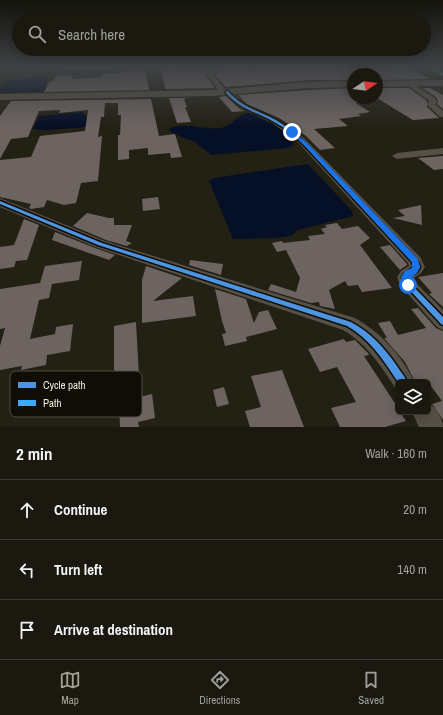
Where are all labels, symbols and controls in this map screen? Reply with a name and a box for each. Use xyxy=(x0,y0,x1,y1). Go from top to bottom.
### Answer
search box xyxy=(12,12,431,56)
icon: search xyxy=(26,23,48,45)
text: Search here xyxy=(58,24,125,45)
north arrow xyxy=(347,68,383,104)
route end xyxy=(283,123,301,141)
route start xyxy=(399,276,417,294)
legend xyxy=(10,371,142,417)
text: Cycle path xyxy=(43,378,86,392)
map controls xyxy=(395,379,431,415)
button: layers xyxy=(395,379,431,415)
text: Path xyxy=(43,396,62,410)
text: 2 min xyxy=(16,442,52,465)
text: Walk · 160 m xyxy=(365,445,427,462)
icon: ahead xyxy=(16,499,38,521)
text: Continue xyxy=(54,499,107,520)
text: 20 m xyxy=(403,501,427,518)
icon: left xyxy=(16,559,38,581)
text: Turn left xyxy=(54,559,102,580)
text: 140 m xyxy=(397,561,427,578)
icon: arrive xyxy=(16,619,38,641)
text: Arrive at destination xyxy=(54,619,173,640)
tab: Map xyxy=(59,669,81,707)
tab: Directions xyxy=(199,669,240,707)
tab: Saved xyxy=(358,669,384,707)

